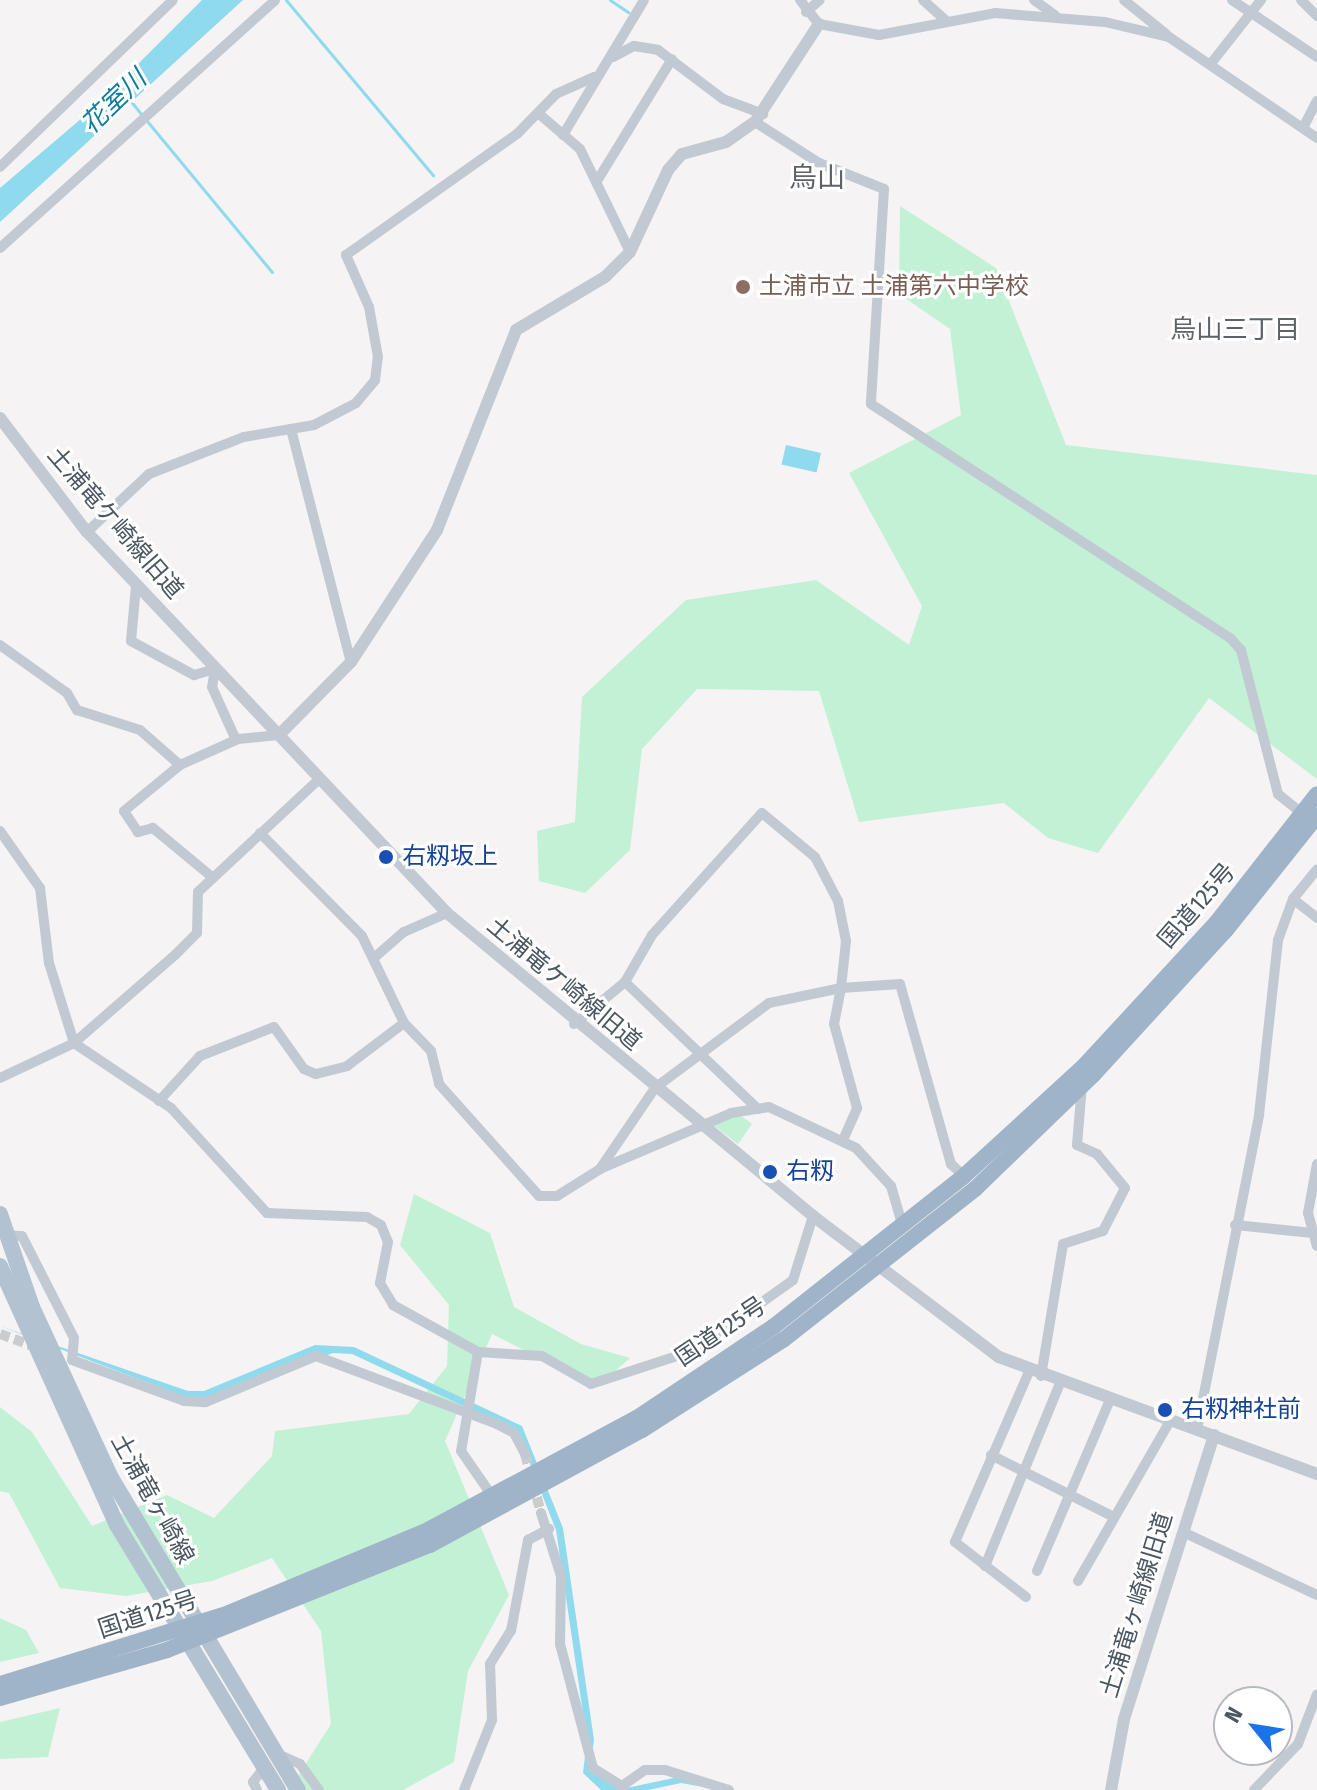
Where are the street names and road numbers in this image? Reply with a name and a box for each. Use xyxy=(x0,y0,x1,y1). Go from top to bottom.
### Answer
street label: 土浦竜ケ崎線旧道 xyxy=(41,441,189,605)
street label: 国道125号 xyxy=(1152,858,1242,954)
street label: 土浦竜ケ崎線旧道 xyxy=(481,911,647,1057)
street label: 国道125号 xyxy=(670,1291,772,1373)
street label: 土浦竜ヶ崎線 xyxy=(104,1429,200,1569)
street label: 土浦竜ヶ崎線旧道 xyxy=(1095,1509,1179,1701)
street label: 国道125号 xyxy=(95,1585,201,1645)

